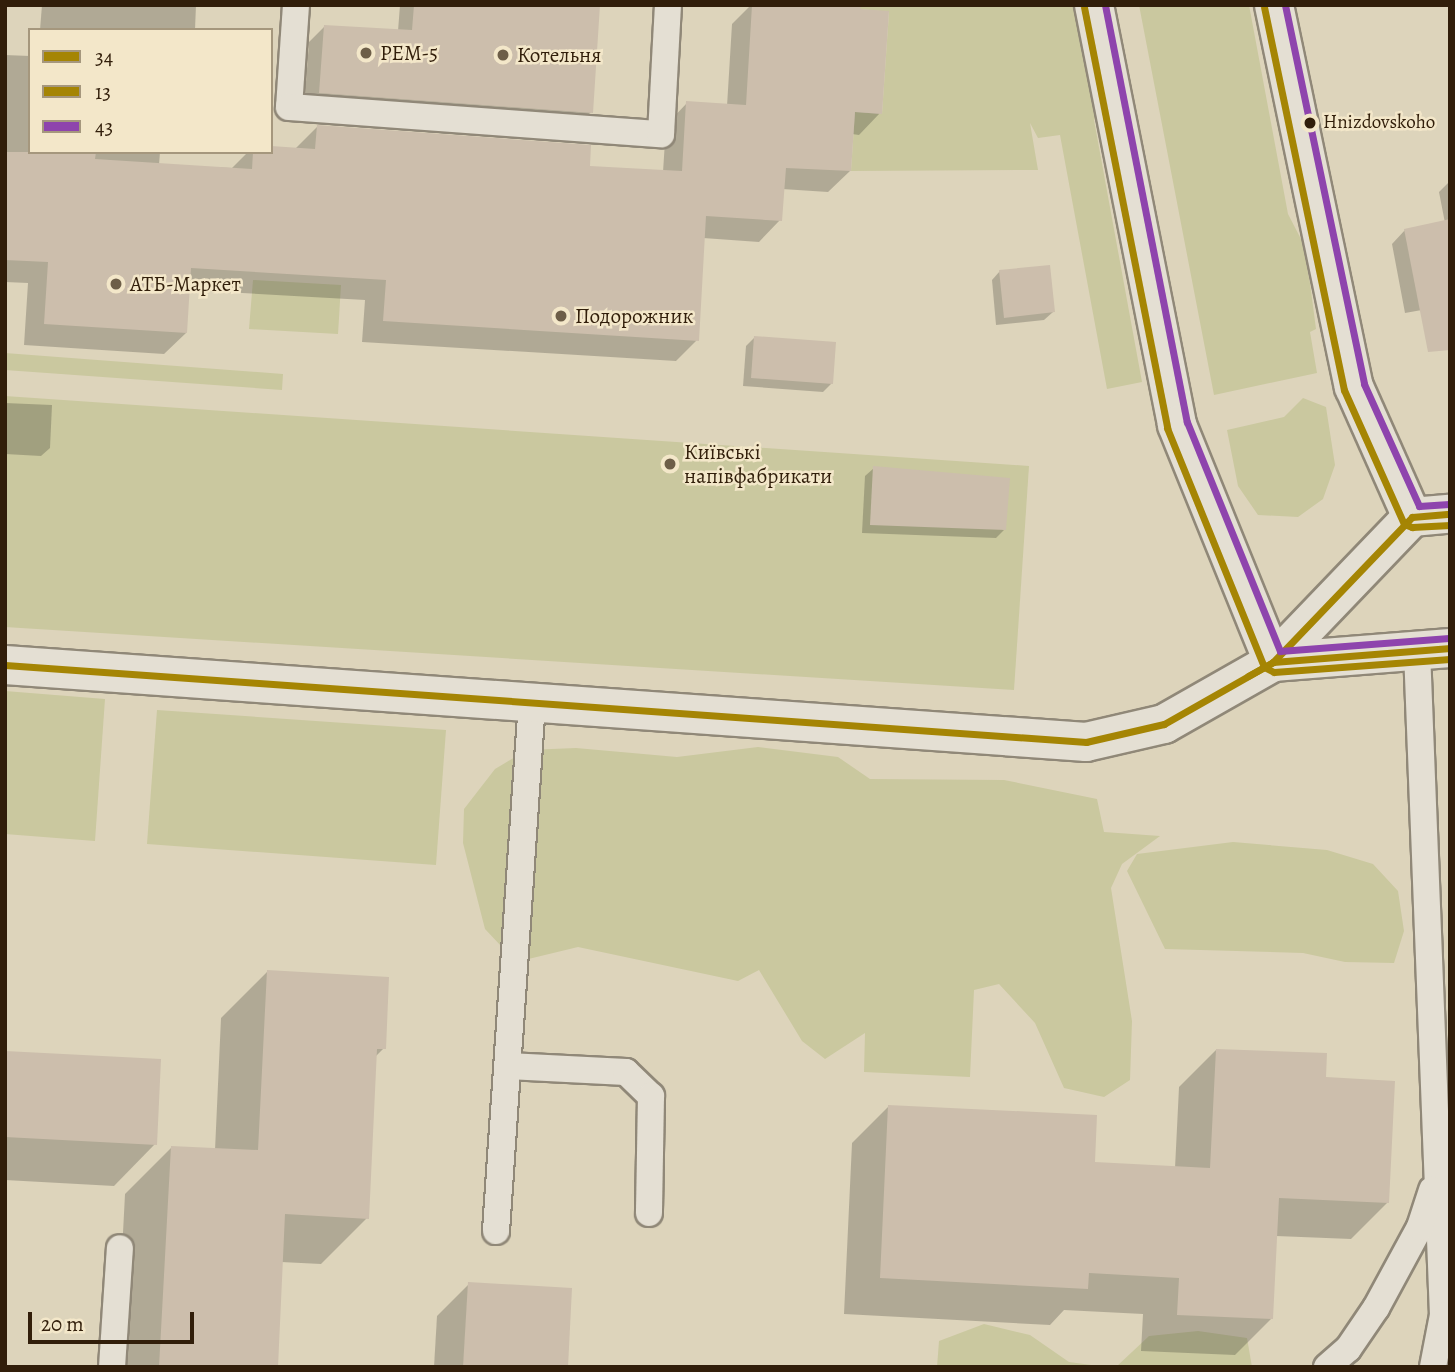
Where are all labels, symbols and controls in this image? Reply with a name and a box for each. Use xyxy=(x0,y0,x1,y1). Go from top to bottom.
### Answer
legend xyxy=(28,28,273,154)
place label: РЕМ-5 xyxy=(380,40,438,66)
place label: Котельня xyxy=(517,42,601,68)
text: 34 xyxy=(95,43,113,71)
marker: РЕМ-5 xyxy=(358,45,374,61)
marker: Котельня xyxy=(495,47,511,63)
text: 13 xyxy=(95,78,111,106)
place label: Hnizdovskoho xyxy=(1323,112,1435,134)
text: 43 xyxy=(95,113,113,141)
marker: Hnizdovskoho xyxy=(1303,116,1317,130)
place label: АТБ-Маркет xyxy=(130,271,241,297)
marker: АТБ-Маркет xyxy=(108,276,124,292)
place label: Подорожник xyxy=(575,303,694,329)
marker: Подорожник xyxy=(553,308,569,324)
place label: Київські напівфабрикати xyxy=(684,439,832,489)
marker: Київські напівфабрикати xyxy=(662,456,678,472)
scale bar xyxy=(32,1298,198,1342)
text: 20 m xyxy=(41,1310,84,1338)

